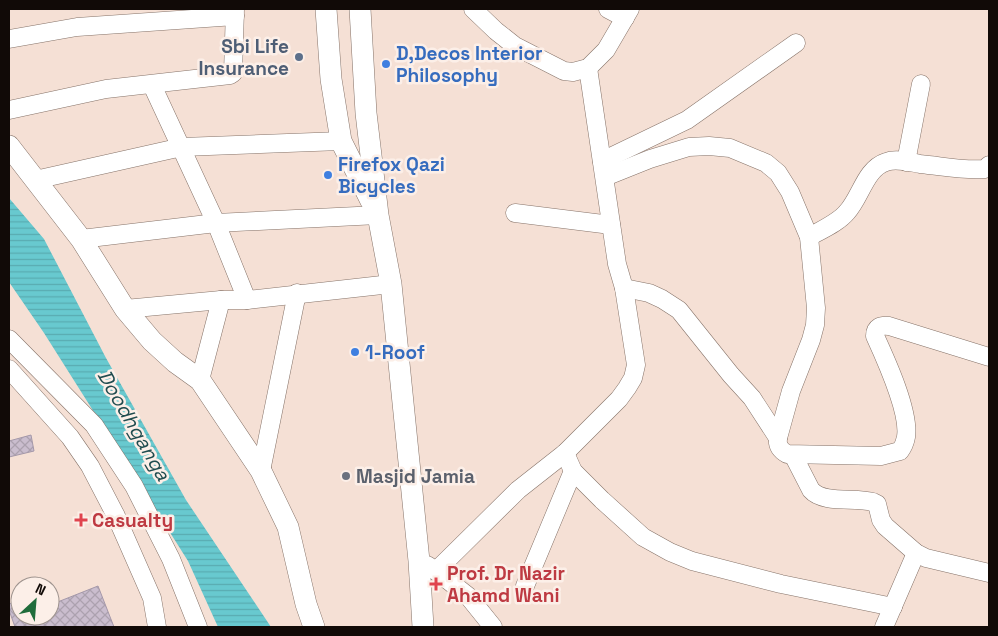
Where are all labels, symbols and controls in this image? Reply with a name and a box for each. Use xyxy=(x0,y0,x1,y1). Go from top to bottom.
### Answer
place label: Sbi Life Insurance xyxy=(199,34,289,81)
place label: D,Decos Interior Philosophy xyxy=(396,41,543,88)
marker: Sbi Life Insurance xyxy=(293,51,305,63)
marker: D,Decos Interior Philosophy xyxy=(380,58,392,70)
place label: Firefox Qazi Bicycles xyxy=(338,152,445,199)
marker: Firefox Qazi Bicycles xyxy=(322,169,334,181)
place label: 1-Roof xyxy=(365,340,425,365)
marker: 1-Roof xyxy=(349,346,361,358)
water label: Doodhganga xyxy=(92,365,177,486)
place label: Masjid Jamia xyxy=(356,464,475,489)
marker: Masjid Jamia xyxy=(340,470,352,482)
place label: Casualty xyxy=(92,508,173,533)
marker: Casualty xyxy=(74,513,88,527)
place label: Prof. Dr Nazir Ahamd Wani xyxy=(447,561,565,608)
north arrow xyxy=(10,576,60,626)
marker: Prof. Dr Nazir Ahamd Wani xyxy=(429,577,443,591)
text: N xyxy=(33,579,49,599)

